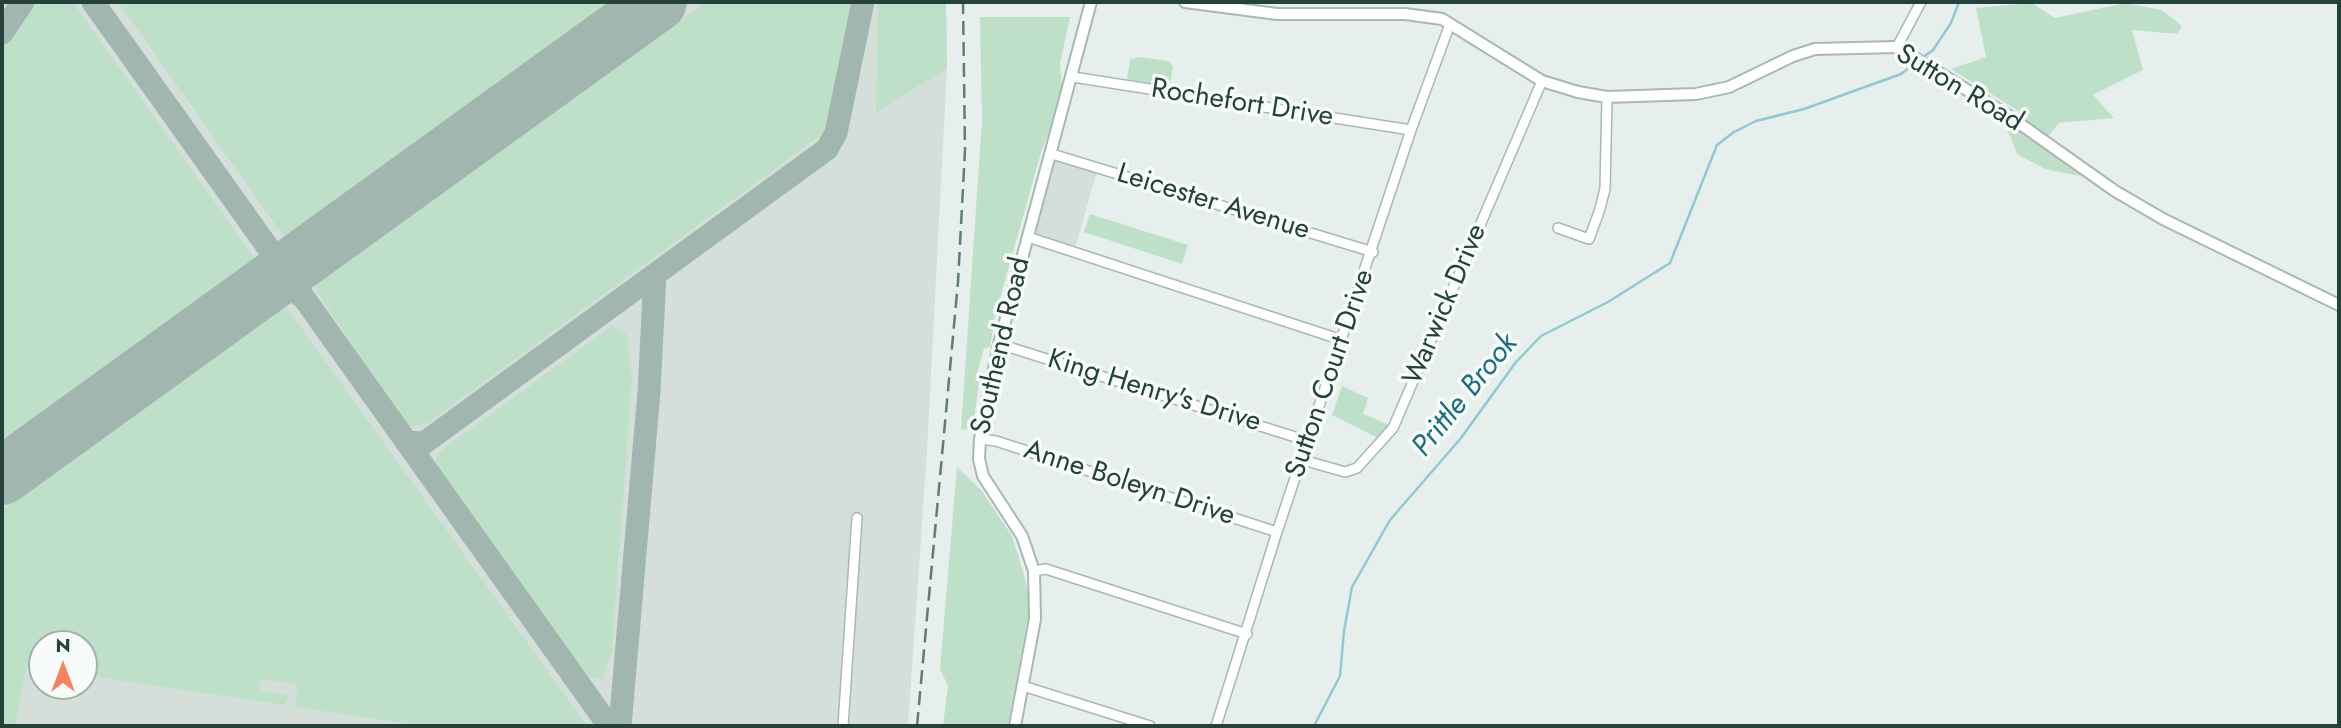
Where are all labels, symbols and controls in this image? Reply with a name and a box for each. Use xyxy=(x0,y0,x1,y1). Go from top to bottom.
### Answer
street label: Sutton Road xyxy=(1889,38,2029,140)
street label: Rochefort Drive xyxy=(1149,73,1335,135)
street label: Leicester Avenue xyxy=(1113,158,1313,248)
street label: Warwick Drive xyxy=(1397,220,1495,390)
street label: Southend Road xyxy=(965,254,1039,438)
street label: Sutton Court Drive xyxy=(1280,265,1382,483)
water label: Prittle Brook xyxy=(1405,327,1527,465)
street label: King Henry's Drive xyxy=(1043,344,1265,440)
street label: Anne Boleyn Drive xyxy=(1019,434,1239,534)
north arrow xyxy=(28,630,98,700)
text: N xyxy=(55,632,71,659)

